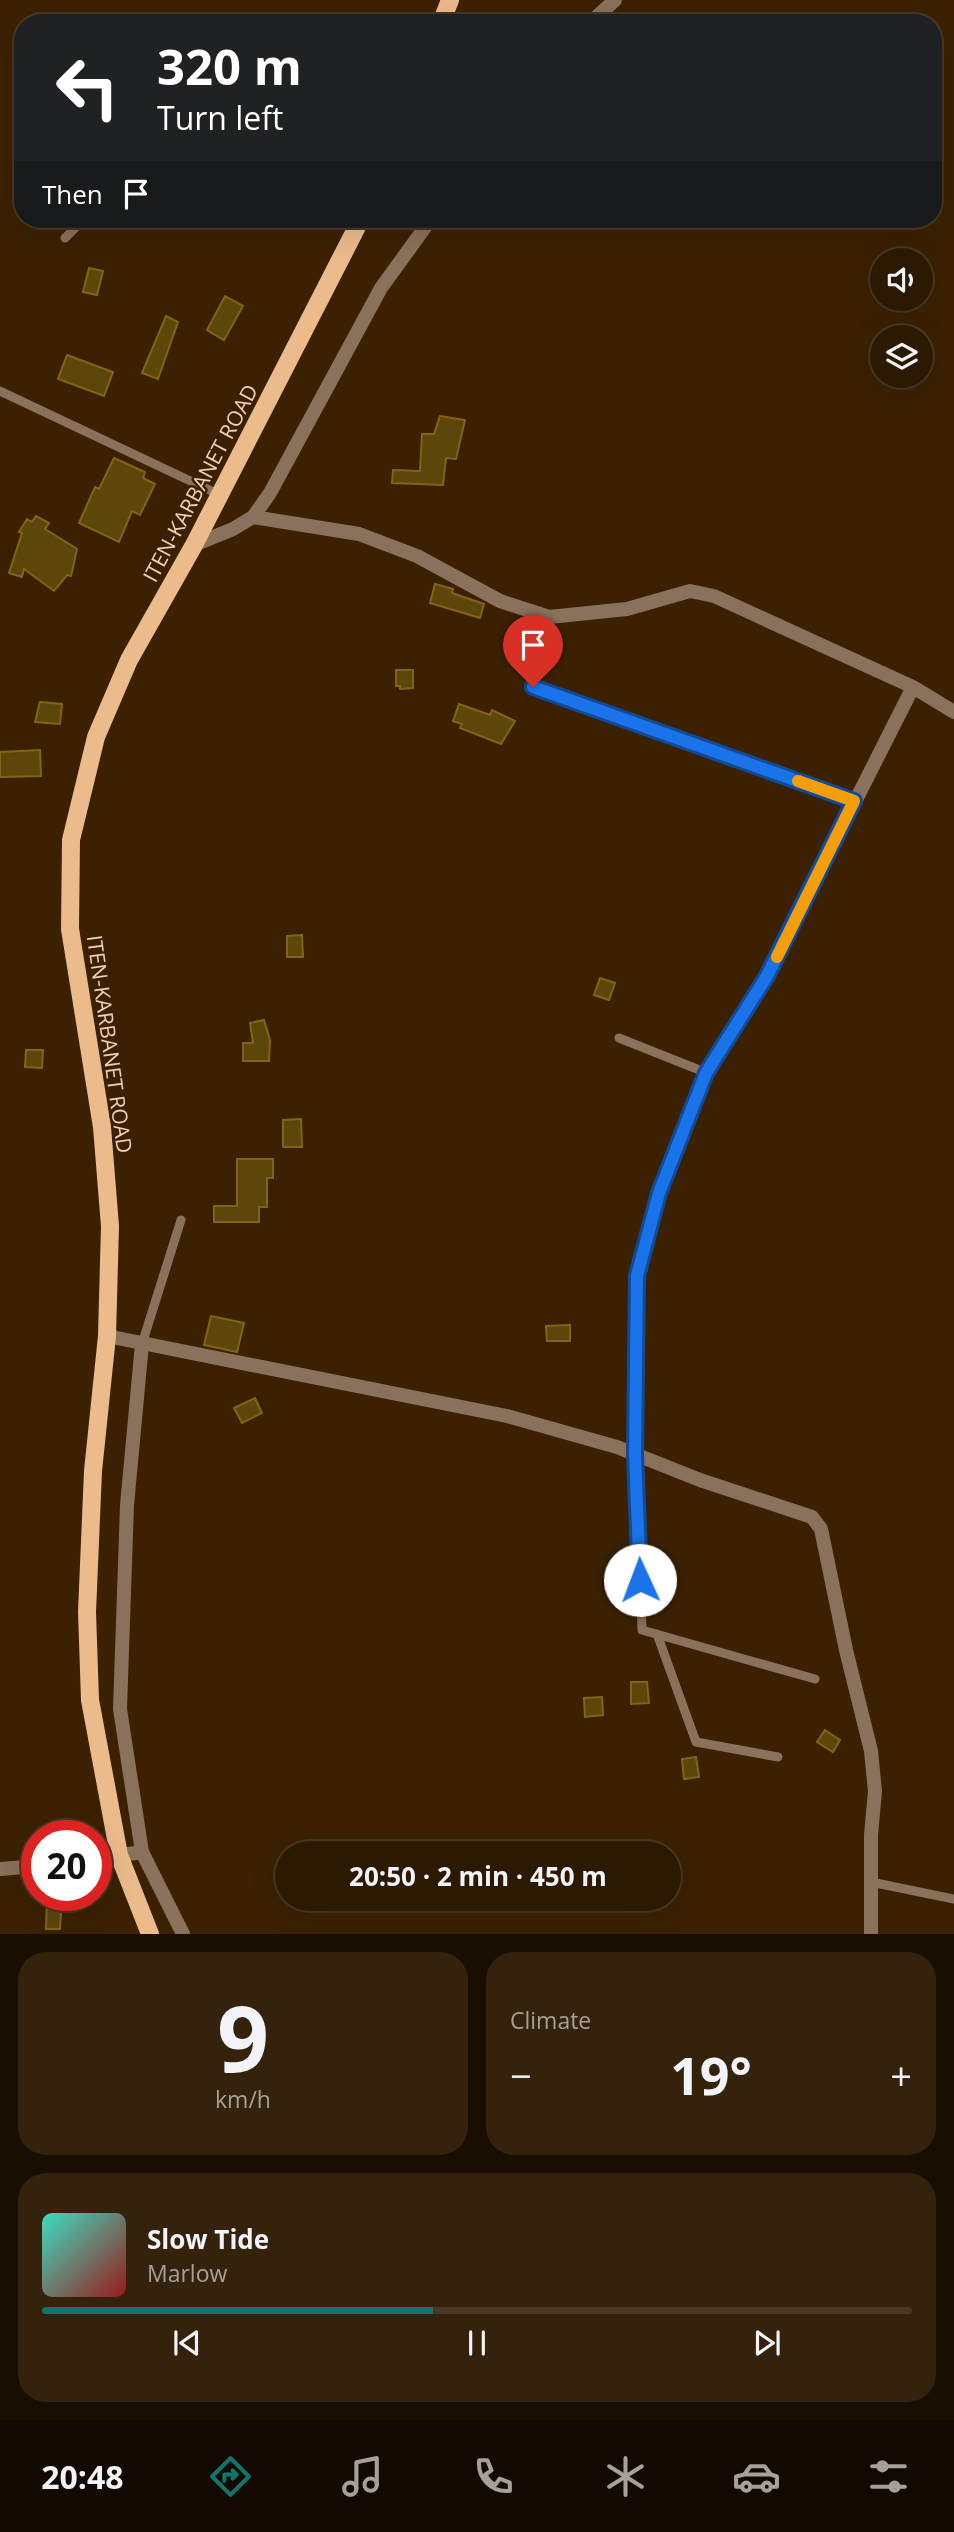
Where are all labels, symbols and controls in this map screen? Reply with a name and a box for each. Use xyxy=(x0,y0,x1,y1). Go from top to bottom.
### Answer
text: 320 m xyxy=(157,33,302,99)
icon: left xyxy=(42,42,133,133)
text: Turn left xyxy=(157,96,283,139)
icon: arrive xyxy=(117,175,155,213)
text: Then xyxy=(42,176,103,212)
map controls xyxy=(870,248,933,388)
button: sound xyxy=(870,248,933,311)
button: layers xyxy=(870,325,933,388)
street label: ITEN-KARBANET ROAD xyxy=(136,379,264,587)
pin xyxy=(503,615,563,687)
icon: arrive xyxy=(514,626,552,664)
street label: ITEN-KARBANET ROAD xyxy=(81,933,139,1155)
position arrow xyxy=(603,1543,677,1617)
speed limit sign: 20 xyxy=(21,1820,112,1911)
text: 20:50 · 2 min · 450 m xyxy=(349,1858,607,1894)
text: 9 xyxy=(217,1975,269,2099)
text: Climate xyxy=(510,2004,591,2036)
text: 19° xyxy=(670,2039,752,2110)
text: − xyxy=(510,2049,532,2101)
text: + xyxy=(890,2049,912,2101)
text: km/h xyxy=(215,2083,271,2115)
text: Slow Tide xyxy=(147,2221,269,2257)
text: Marlow xyxy=(147,2257,227,2289)
icon: previous xyxy=(168,2324,206,2362)
icon: pause xyxy=(458,2324,496,2362)
icon: next xyxy=(748,2324,786,2362)
icon: directions xyxy=(206,2452,255,2501)
icon: music xyxy=(338,2452,387,2501)
icon: phone xyxy=(469,2452,518,2501)
icon: climate xyxy=(601,2452,650,2501)
icon: car xyxy=(732,2452,781,2501)
icon: filters xyxy=(864,2452,913,2501)
text: 20:48 xyxy=(41,2455,124,2498)

